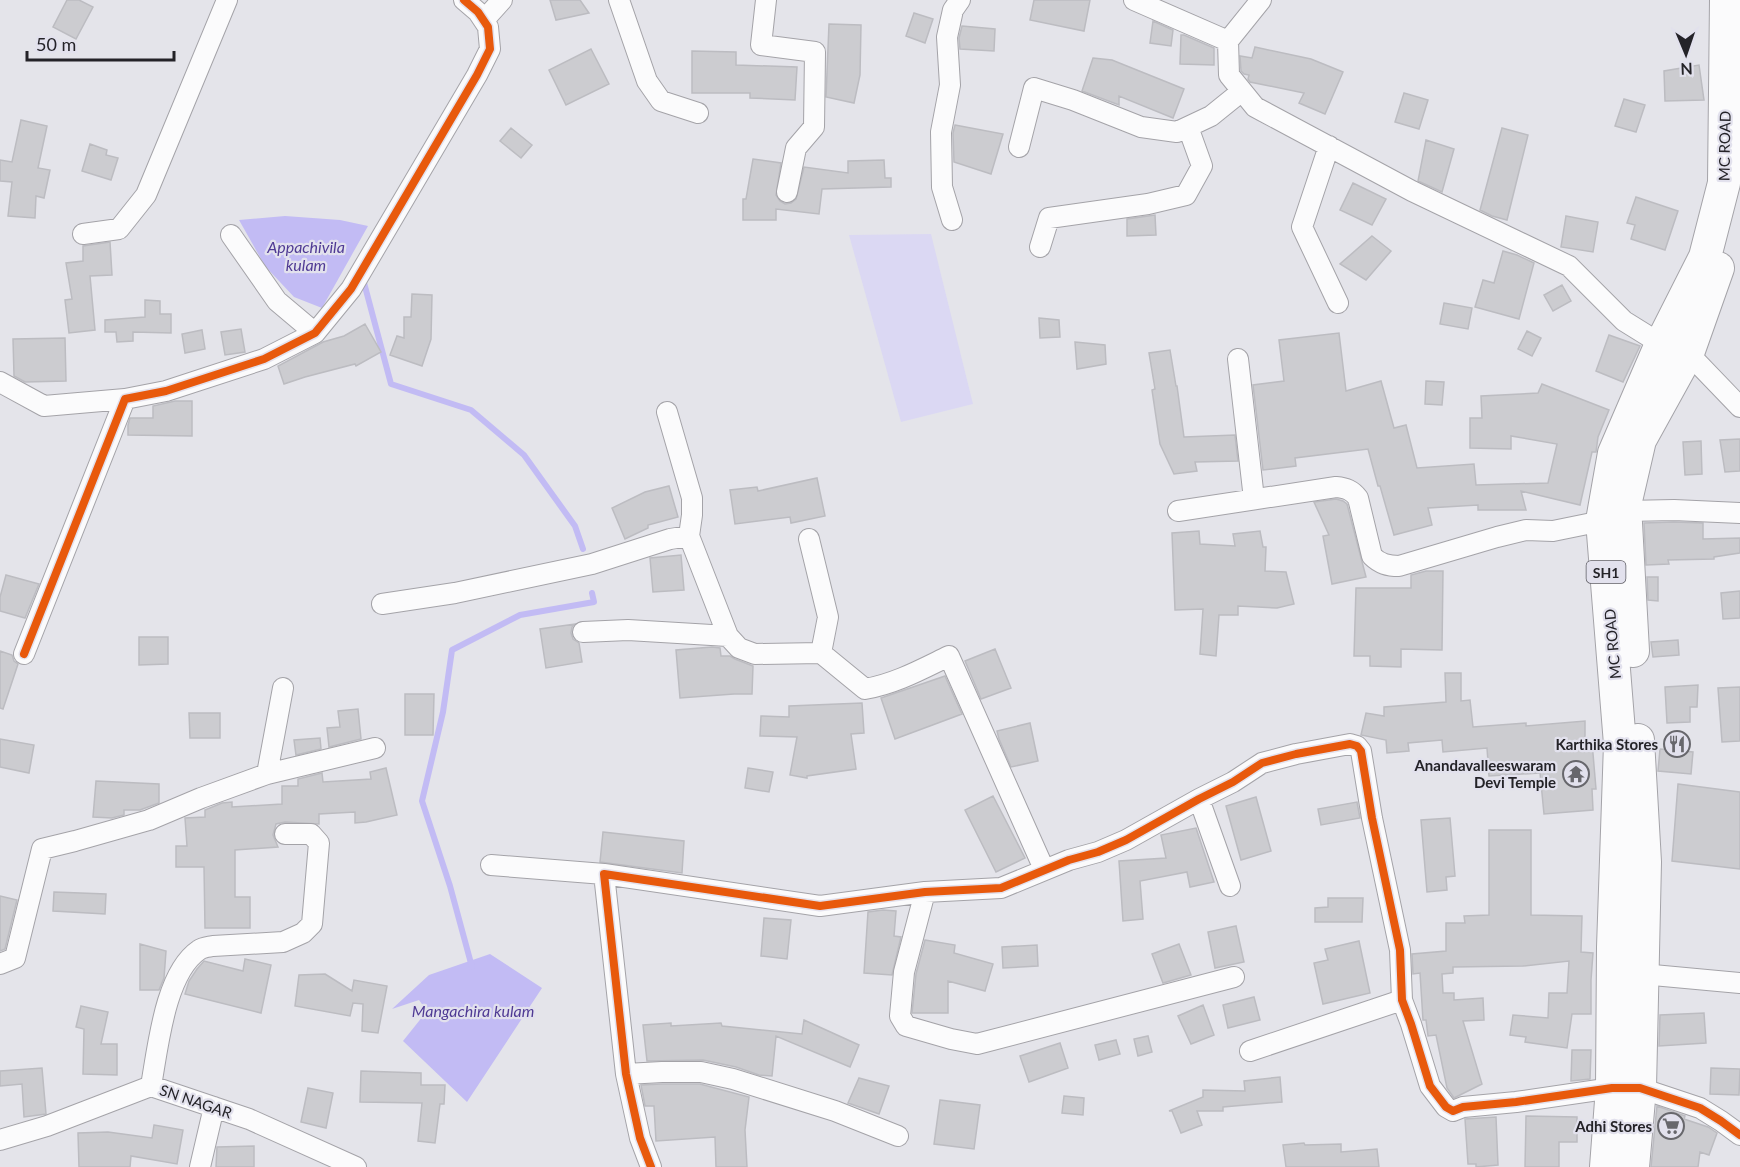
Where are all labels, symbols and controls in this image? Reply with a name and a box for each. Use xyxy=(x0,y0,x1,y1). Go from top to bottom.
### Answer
scale bar xyxy=(27,24,174,62)
north arrow xyxy=(1656,24,1716,84)
text: 50 m xyxy=(36,33,76,55)
text: N xyxy=(1680,60,1693,79)
street label: MC ROAD xyxy=(1714,111,1734,181)
water label: Appachivila kulam xyxy=(266,237,345,274)
road number: SH1 xyxy=(1586,561,1626,583)
street label: MC ROAD xyxy=(1600,608,1624,680)
restaurant icon: Karthika Stores xyxy=(1662,729,1692,759)
place label: Karthika Stores xyxy=(1555,735,1658,753)
place label: Anandavalleeswaram Devi Temple xyxy=(1413,756,1556,791)
temple icon: Anandavalleeswaram Devi Temple xyxy=(1561,759,1591,789)
water label: Mangachira kulam xyxy=(412,1001,534,1020)
street label: SN NAGAR xyxy=(158,1080,235,1122)
supermarket icon: Adhi Stores xyxy=(1656,1111,1686,1141)
place label: Adhi Stores xyxy=(1574,1117,1652,1135)

